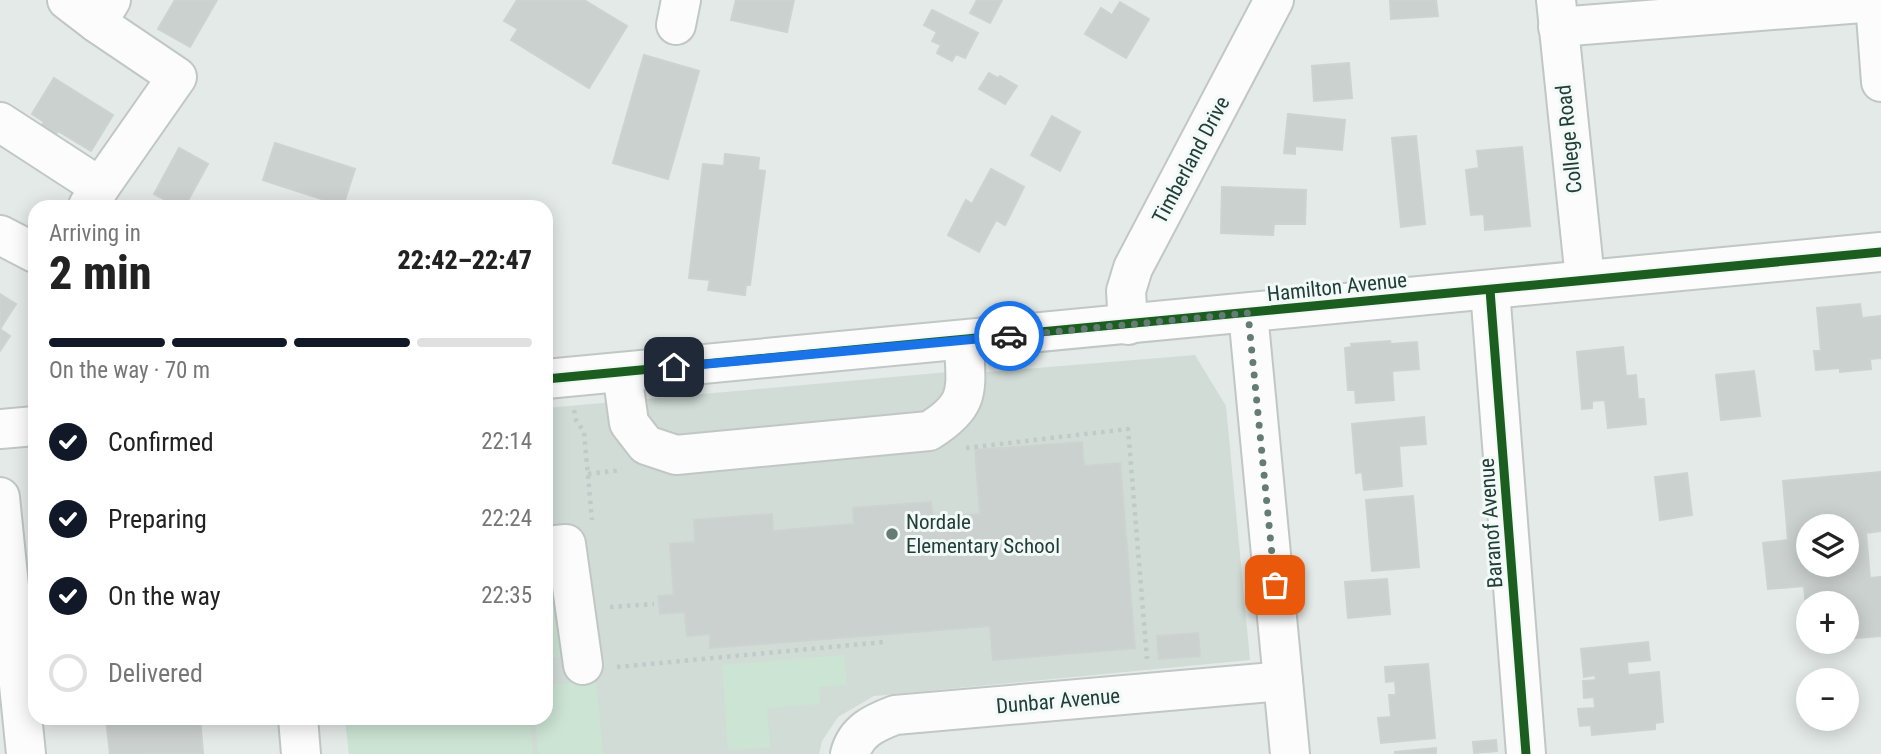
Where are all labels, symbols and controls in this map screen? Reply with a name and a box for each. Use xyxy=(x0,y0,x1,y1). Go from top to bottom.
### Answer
street label: College Road xyxy=(1551,83,1587,195)
street label: Timberland Drive xyxy=(1147,92,1235,228)
text: Arriving in xyxy=(49,220,141,247)
text: 22:42–22:47 xyxy=(398,245,532,275)
text: 2 min xyxy=(49,246,152,300)
street label: Hamilton Avenue xyxy=(1266,268,1408,306)
courier xyxy=(974,301,1044,371)
icon: car xyxy=(990,317,1028,355)
pin xyxy=(644,337,704,397)
icon: home xyxy=(655,348,693,386)
text: On the way · 70 m xyxy=(49,357,210,384)
icon: check xyxy=(49,423,87,461)
text: Confirmed xyxy=(108,427,214,457)
text: 22:14 xyxy=(481,428,532,455)
street label: Baranof Avenue xyxy=(1474,457,1508,589)
icon: check xyxy=(49,500,87,538)
text: Preparing xyxy=(108,504,207,534)
text: 22:24 xyxy=(481,505,532,532)
place label: Nordale Elementary School xyxy=(906,510,1060,558)
map controls xyxy=(1796,514,1859,731)
button: layers xyxy=(1796,514,1859,577)
marker: Nordale Elementary School xyxy=(884,526,900,542)
pin xyxy=(1245,555,1305,615)
icon: bag xyxy=(1256,566,1294,604)
icon: check xyxy=(49,577,87,615)
text: On the way xyxy=(108,581,221,611)
text: 22:35 xyxy=(481,582,532,609)
button: + xyxy=(1796,591,1859,654)
text: Delivered xyxy=(108,658,203,688)
button: − xyxy=(1796,668,1859,731)
street label: Dunbar Avenue xyxy=(995,684,1121,718)

